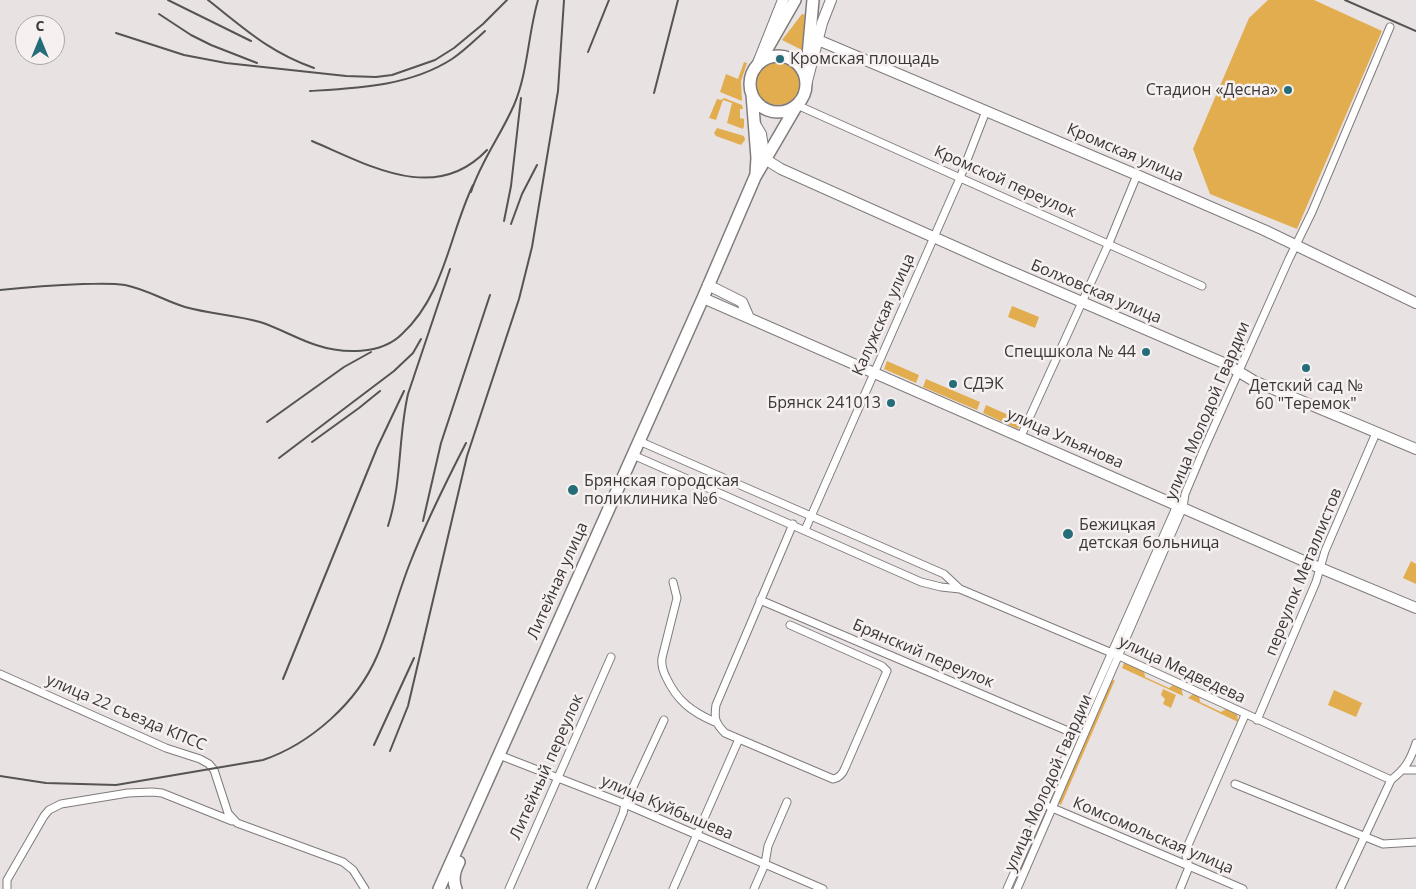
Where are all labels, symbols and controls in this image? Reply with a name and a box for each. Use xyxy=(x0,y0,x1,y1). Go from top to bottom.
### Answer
north arrow xyxy=(15,15,65,65)
text: С xyxy=(36,16,44,35)
place label: Кромская площадь xyxy=(790,49,939,69)
marker: Кромская площадь xyxy=(774,53,786,65)
place label: Стадион «Десна» xyxy=(1146,80,1278,100)
marker: Стадион «Десна» xyxy=(1282,84,1294,96)
street label: Кромская улица xyxy=(1064,120,1186,186)
street label: Кромской переулок xyxy=(931,142,1079,222)
street label: Калужская улица xyxy=(848,251,920,379)
street label: Болховская улица xyxy=(1028,256,1164,328)
street label: улица Молодой Гвардии xyxy=(1162,319,1254,503)
place label: Спецшкола № 44 xyxy=(1004,342,1136,362)
marker: Спецшкола № 44 xyxy=(1140,346,1152,358)
marker: Детский сад № 60 "Теремок" xyxy=(1300,362,1312,374)
place label: СДЭК xyxy=(963,374,1004,394)
place label: Детский сад № 60 "Теремок" xyxy=(1249,376,1363,414)
marker: СДЭК xyxy=(947,378,959,390)
place label: Брянск 241013 xyxy=(767,393,881,413)
marker: Брянск 241013 xyxy=(885,397,897,409)
street label: улица Ульянова xyxy=(1004,405,1126,473)
place label: Брянская городская поликлиника №6 xyxy=(584,471,739,509)
marker: Брянская городская поликлиника №6 xyxy=(566,483,580,497)
street label: переулок Металлистов xyxy=(1262,485,1346,659)
place label: Бежицкая детская больница xyxy=(1079,515,1219,553)
street label: Литейная улица xyxy=(524,519,592,643)
marker: Бежицкая детская больница xyxy=(1061,527,1075,541)
street label: Брянский переулок xyxy=(849,616,997,692)
street label: улица Медведева xyxy=(1116,632,1248,708)
street label: улица 22 съезда КПСС xyxy=(43,671,209,755)
street label: Литейный переулок xyxy=(506,691,588,843)
street label: улица Молодой Гвардии xyxy=(1001,691,1097,875)
street label: улица Куйбышева xyxy=(598,772,736,844)
street label: Комсомольская улица xyxy=(1070,793,1236,879)

